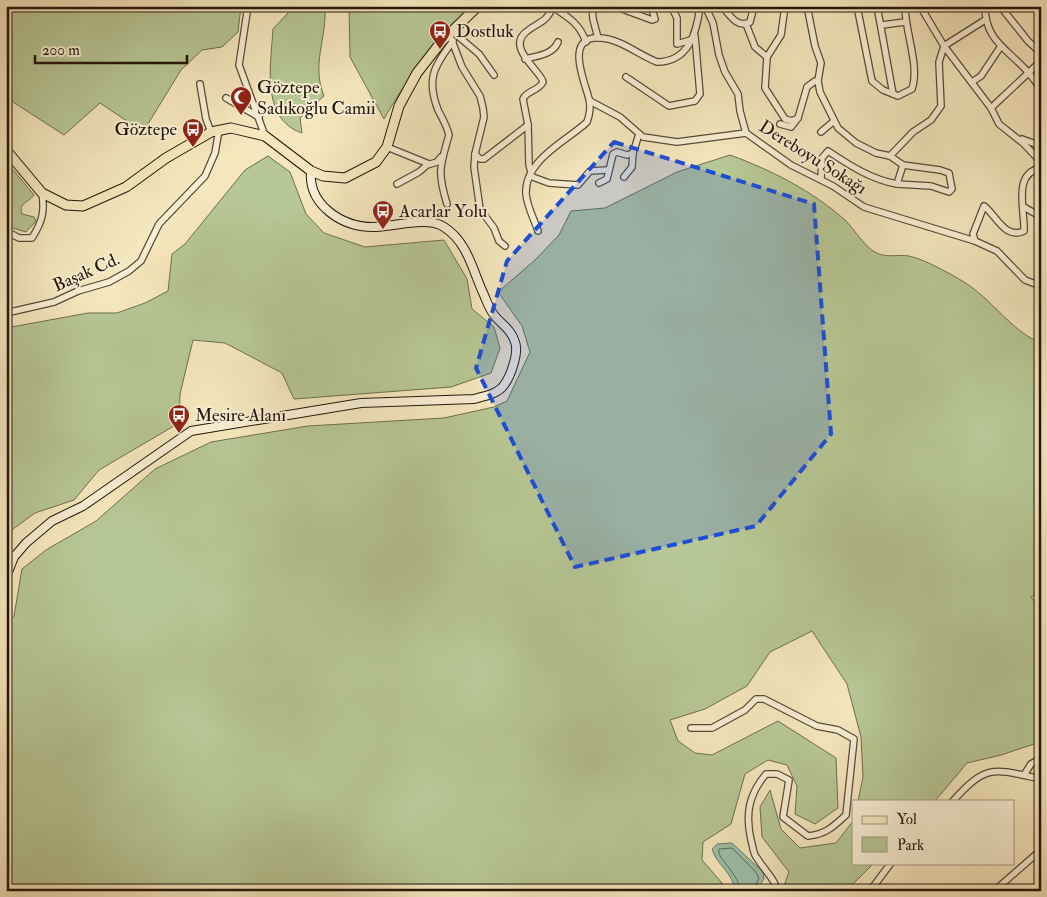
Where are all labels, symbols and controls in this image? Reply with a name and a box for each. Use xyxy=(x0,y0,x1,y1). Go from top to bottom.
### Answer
bus stop icon: Dostluk xyxy=(428,19,452,50)
place label: Dostluk xyxy=(456,20,514,43)
scale bar xyxy=(35,32,188,64)
text: 200 m xyxy=(42,41,80,60)
place label: Göztepe Sadıkoğlu Camii xyxy=(257,76,376,120)
mosque icon: Göztepe Sadıkoğlu Camii xyxy=(229,85,253,116)
street label: Dereboyu Sokağı xyxy=(755,115,871,200)
bus stop icon: Göztepe xyxy=(181,117,205,148)
place label: Göztepe xyxy=(115,118,177,141)
bus stop icon: Acarlar Yolu xyxy=(371,199,395,230)
place label: Acarlar Yolu xyxy=(398,200,487,223)
street label: Başak Cd. xyxy=(49,248,123,297)
bus stop icon: Mesire Alanı xyxy=(167,403,191,434)
place label: Mesire Alanı xyxy=(195,404,286,427)
legend xyxy=(852,800,1014,864)
text: Yol xyxy=(897,810,917,829)
text: Park xyxy=(897,836,924,855)

